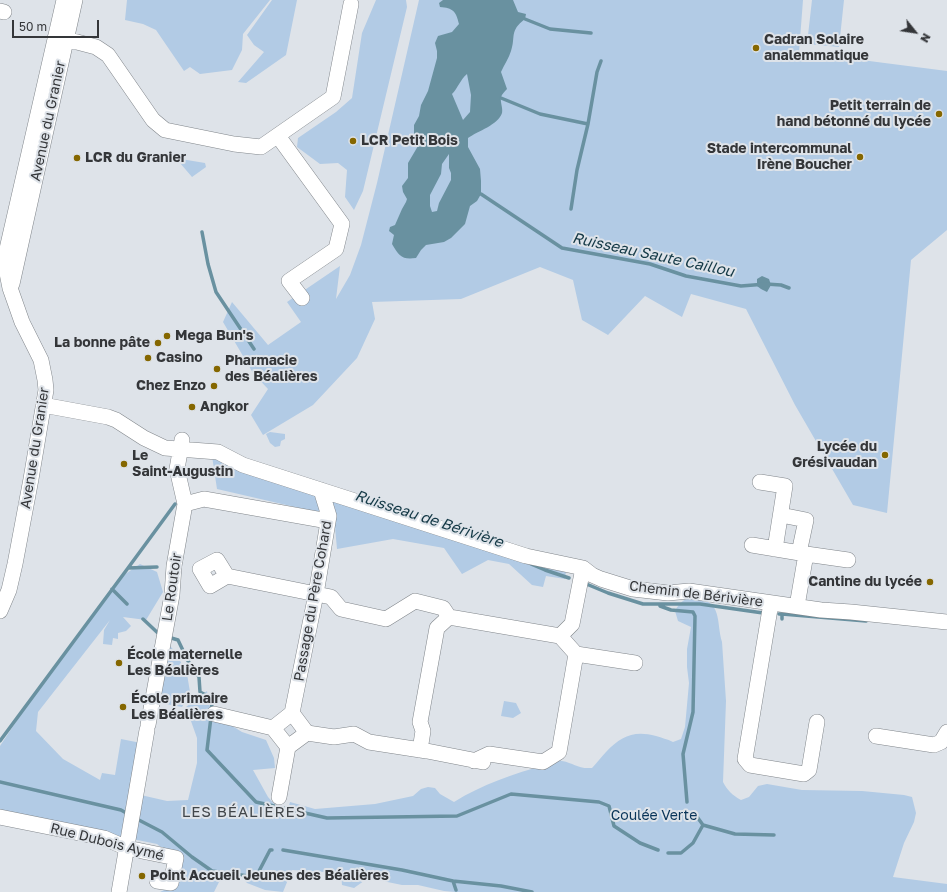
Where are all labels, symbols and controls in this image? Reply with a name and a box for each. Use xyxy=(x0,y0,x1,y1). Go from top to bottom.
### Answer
scale bar xyxy=(14,12,101,38)
north arrow xyxy=(895,12,935,52)
text: 50 m xyxy=(19,19,47,34)
text: N xyxy=(918,31,934,45)
place label: Cadran Solaire analemmatique xyxy=(764,32,869,64)
marker: Cadran Solaire analemmatique xyxy=(751,43,761,53)
street label: Avenue du Granier xyxy=(27,59,69,183)
place label: Petit terrain de hand bétonné du lycée xyxy=(777,98,931,130)
marker: Petit terrain de hand bétonné du lycée xyxy=(934,109,944,119)
place label: LCR Petit Bois xyxy=(361,133,458,149)
marker: LCR Petit Bois xyxy=(348,136,358,146)
place label: Stade intercommunal Irène Boucher xyxy=(707,141,852,174)
place label: LCR du Granier xyxy=(85,150,186,166)
marker: Stade intercommunal Irène Boucher xyxy=(855,152,865,162)
marker: LCR du Granier xyxy=(72,153,82,163)
water label: Ruisseau Saute Caillou xyxy=(571,229,735,281)
place label: Mega Bun's xyxy=(175,328,254,344)
marker: Mega Bun's xyxy=(162,331,172,341)
place label: La bonne pâte xyxy=(54,335,150,351)
marker: La bonne pâte xyxy=(153,338,163,348)
place label: Casino xyxy=(156,350,203,366)
marker: Casino xyxy=(143,353,153,363)
place label: Pharmacie des Béalières xyxy=(225,353,318,386)
marker: Pharmacie des Béalières xyxy=(212,364,222,374)
place label: Chez Enzo xyxy=(136,378,206,394)
marker: Chez Enzo xyxy=(209,381,219,391)
street label: Avenue du Granier xyxy=(17,386,53,510)
place label: Angkor xyxy=(200,399,249,415)
marker: Angkor xyxy=(187,402,197,412)
place label: Lycée du Grésivaudan xyxy=(792,439,877,472)
place label: Le Saint-Augustin xyxy=(132,448,233,480)
marker: Lycée du Grésivaudan xyxy=(880,450,890,460)
marker: Le Saint-Augustin xyxy=(119,459,129,469)
water label: Ruisseau de Bérivière xyxy=(353,487,505,551)
street label: Passage du Père Cohard xyxy=(291,519,335,683)
street label: Le Routoir xyxy=(159,552,185,622)
place label: Cantine du lycée xyxy=(808,574,922,590)
street label: Chemin de Bérivière xyxy=(628,577,764,611)
marker: Cantine du lycée xyxy=(925,577,935,587)
place label: École maternelle Les Béalières xyxy=(127,647,242,680)
marker: École maternelle Les Béalières xyxy=(114,658,124,668)
place label: École primaire Les Béalières xyxy=(131,691,228,724)
marker: École primaire Les Béalières xyxy=(118,702,128,712)
district label: LES BÉALIÈRES xyxy=(182,803,306,821)
park label: Coulée Verte xyxy=(611,808,697,824)
street label: Rue Dubois Aymé xyxy=(49,820,165,864)
place label: Point Accueil Jeunes des Béalières xyxy=(150,868,389,884)
marker: Point Accueil Jeunes des Béalières xyxy=(137,871,147,881)

